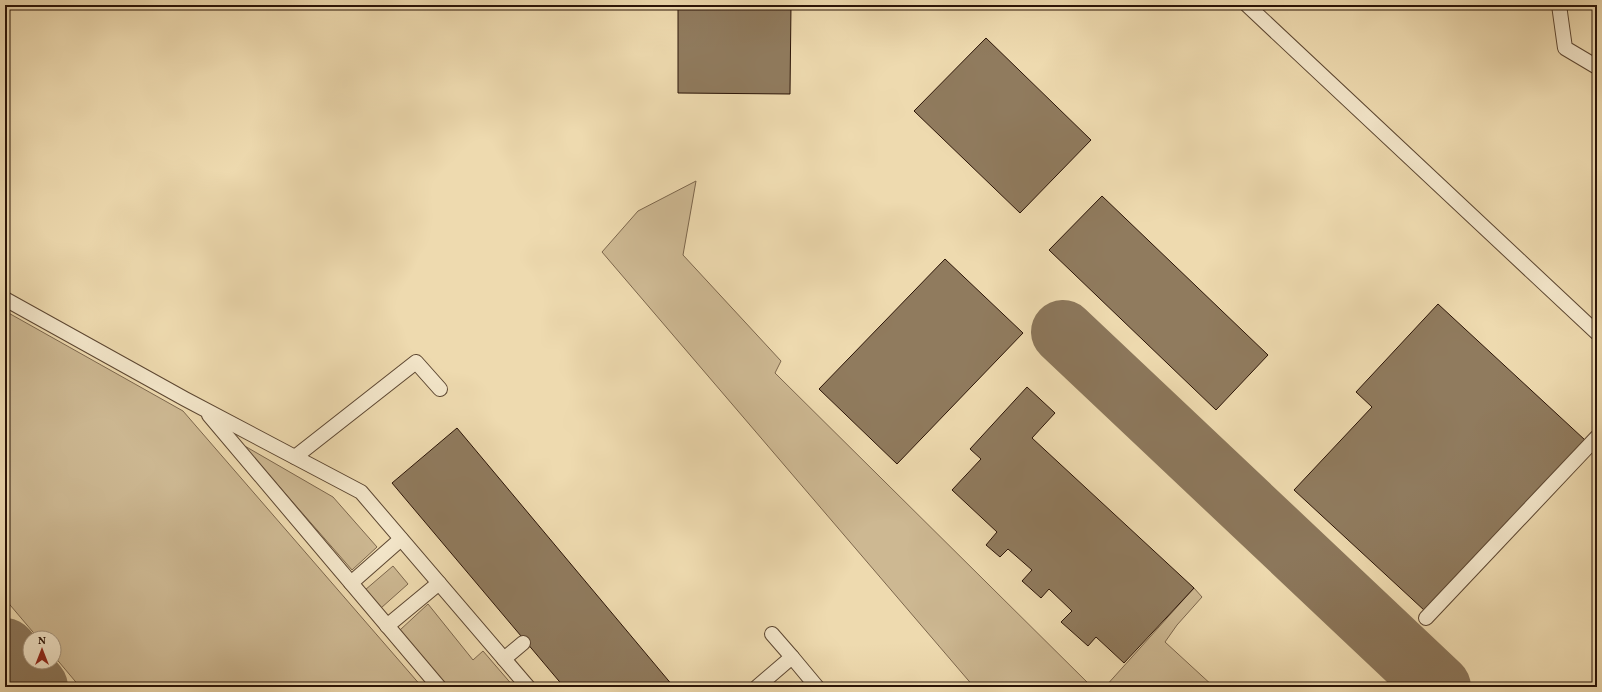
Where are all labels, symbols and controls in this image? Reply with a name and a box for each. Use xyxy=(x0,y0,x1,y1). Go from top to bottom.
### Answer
north arrow xyxy=(22,630,62,670)
text: N xyxy=(38,634,46,649)

